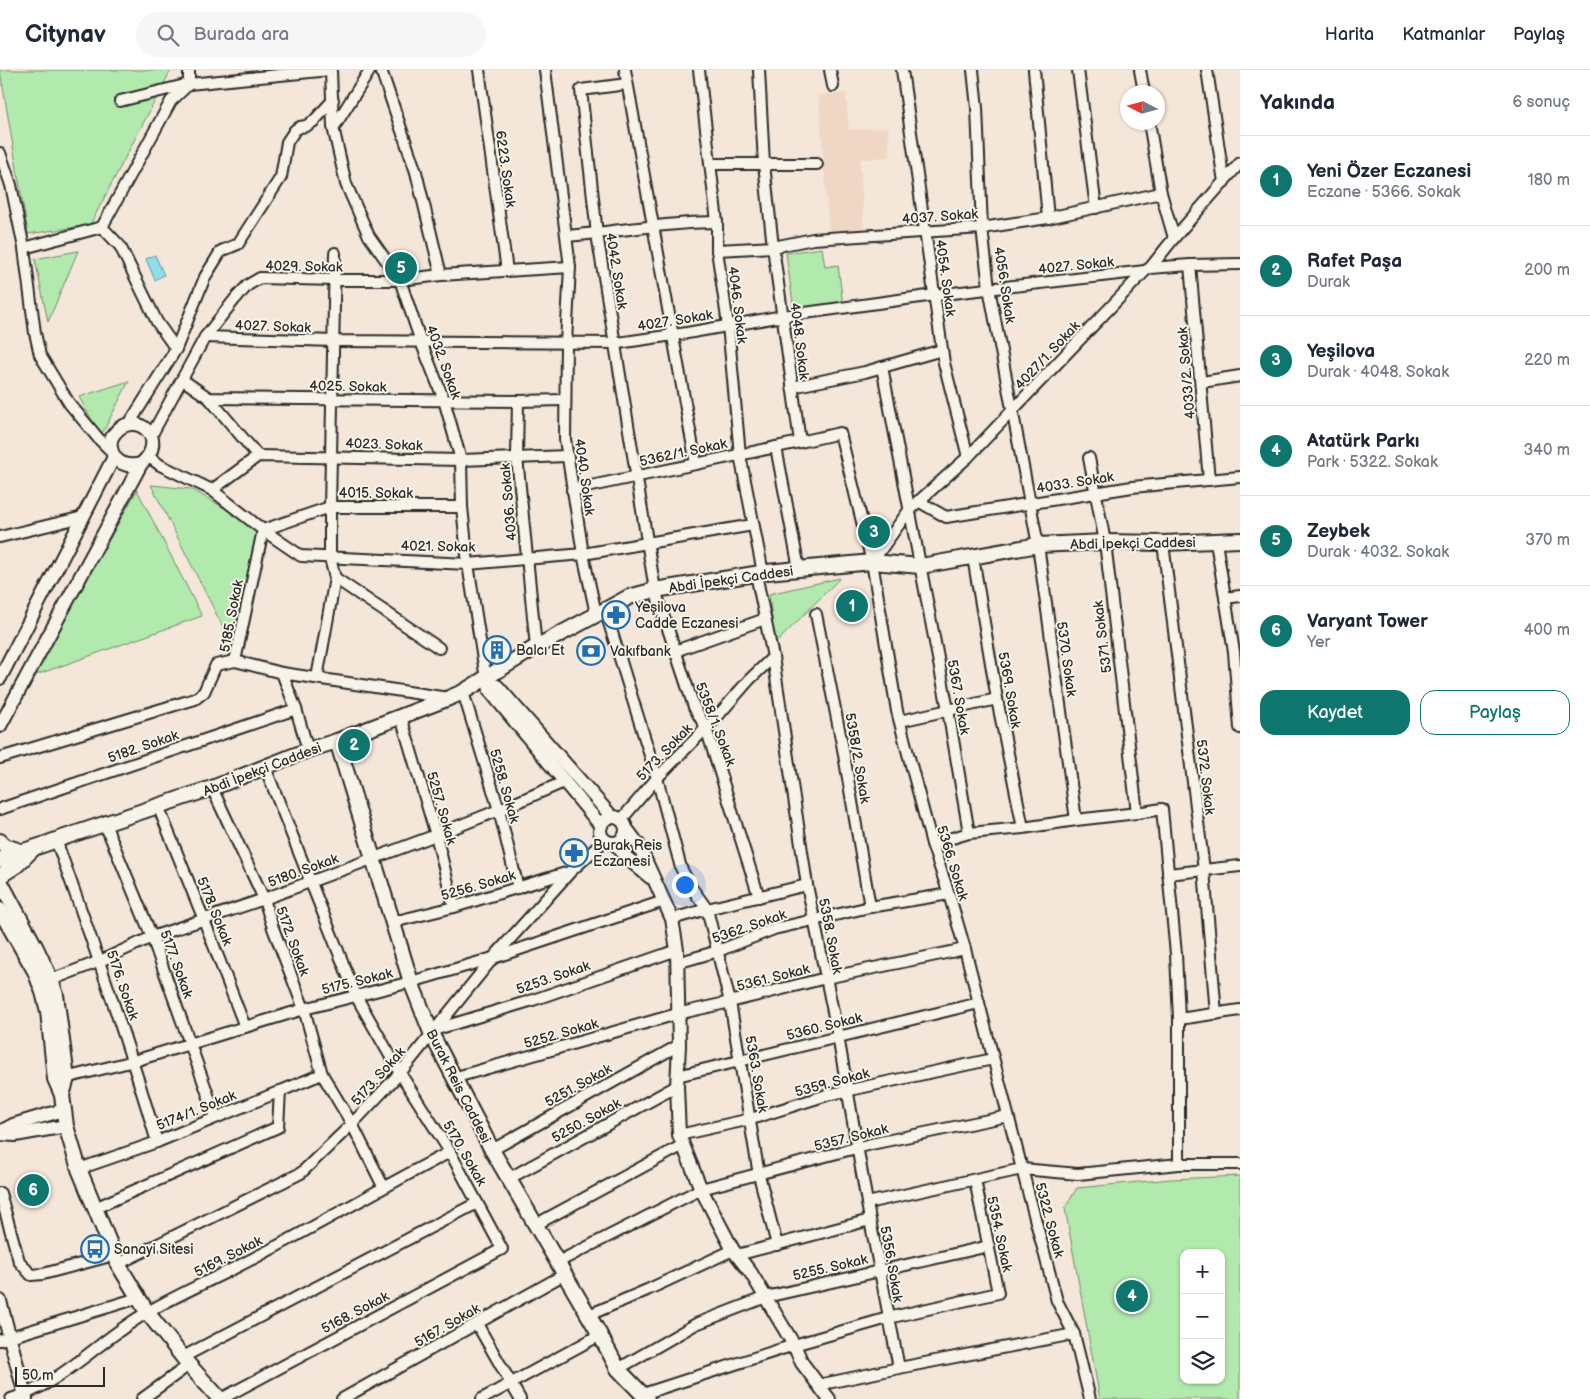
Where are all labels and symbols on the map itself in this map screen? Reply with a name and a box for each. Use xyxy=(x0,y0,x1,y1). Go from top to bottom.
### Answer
north arrow xyxy=(1120,85,1165,130)
street label: 6223. Sokak xyxy=(492,130,519,209)
street label: 4037. Sokak xyxy=(901,205,979,228)
street label: 4042. Sokak xyxy=(602,231,631,311)
street label: 4054. Sokak xyxy=(932,239,959,318)
street label: 4056. Sokak xyxy=(990,246,1019,325)
pin: 5 xyxy=(385,249,417,287)
street label: 4027. Sokak xyxy=(1037,253,1115,278)
street label: 4029. Sokak xyxy=(265,257,343,276)
street label: 4046. Sokak xyxy=(724,265,751,345)
street label: 4048. Sokak xyxy=(786,302,813,381)
street label: 4027. Sokak xyxy=(636,306,714,335)
street label: 4027. Sokak xyxy=(235,317,311,336)
street label: 4027/1. Sokak xyxy=(1011,317,1084,393)
street label: 4032. Sokak xyxy=(422,323,465,402)
street label: 4033/2. Sokak xyxy=(1174,326,1199,420)
street label: 4025. Sokak xyxy=(309,377,387,396)
street label: 4023. Sokak xyxy=(345,435,423,454)
street label: 5362/1. Sokak xyxy=(638,435,729,470)
street label: 4040. Sokak xyxy=(571,437,598,517)
street label: 4036. Sokak xyxy=(497,462,520,542)
street label: 4033. Sokak xyxy=(1035,468,1115,497)
street label: 4015. Sokak xyxy=(339,485,413,502)
pin: 3 xyxy=(858,513,890,551)
street label: Abdi İpekçi Caddesi xyxy=(1070,533,1196,553)
street label: 4021. Sokak xyxy=(401,537,475,556)
street label: Abdi İpekçi Caddesi xyxy=(668,561,794,597)
street label: 5185. Sokak xyxy=(216,578,247,654)
pin: 1 xyxy=(836,587,868,625)
place label: Yeşilova Cadde Eczanesi xyxy=(634,599,739,632)
pharmacy icon: Yeşilova Cadde Eczanesi xyxy=(601,600,631,630)
street label: 5371. Sokak xyxy=(1090,600,1115,674)
street label: 5370. Sokak xyxy=(1053,620,1080,698)
building icon: Balcı Et xyxy=(482,635,512,665)
bank icon: Vakıfbank xyxy=(576,636,606,666)
place label: Balcı Et xyxy=(516,642,565,659)
place label: Vakıfbank xyxy=(610,643,671,660)
street label: 5369. Sokak xyxy=(994,651,1025,730)
street label: 5367. Sokak xyxy=(944,658,974,736)
street label: 5358/1. Sokak xyxy=(692,680,739,769)
street label: 5358/2. Sokak xyxy=(841,712,874,805)
street label: 5173. Sokak xyxy=(633,720,696,785)
street label: 5182. Sokak xyxy=(105,726,181,767)
pin: 2 xyxy=(338,726,370,764)
street label: Abdi İpekçi Caddesi xyxy=(200,738,324,800)
street label: 5372. Sokak xyxy=(1192,738,1219,816)
street label: 5258. Sokak xyxy=(486,747,523,825)
street label: 5257. Sokak xyxy=(423,770,460,847)
street label: 5366. Sokak xyxy=(933,823,972,903)
place label: Burak Reis Eczanesi xyxy=(593,837,662,870)
pharmacy icon: Burak Reis Eczanesi xyxy=(559,838,589,868)
street label: 5180. Sokak xyxy=(266,850,341,891)
street label: 5256. Sokak xyxy=(439,867,518,904)
your location xyxy=(672,872,698,898)
street label: 5178. Sokak xyxy=(193,874,236,948)
street label: 5358. Sokak xyxy=(815,897,846,976)
street label: 5172. Sokak xyxy=(272,904,313,978)
street label: 5362. Sokak xyxy=(710,906,789,947)
street label: 5177. Sokak xyxy=(156,928,197,1001)
street label: 5176. Sokak xyxy=(103,948,142,1023)
street label: 5253. Sokak xyxy=(514,957,592,998)
street label: 5361. Sokak xyxy=(735,960,812,995)
street label: 5175. Sokak xyxy=(320,964,394,998)
street label: 5360. Sokak xyxy=(784,1009,864,1044)
street label: 5252. Sokak xyxy=(522,1015,600,1052)
street label: Burak Reis Caddesi xyxy=(422,1026,495,1146)
street label: 5363. Sokak xyxy=(741,1034,772,1114)
street label: 5173. Sokak xyxy=(348,1043,409,1109)
street label: 5251. Sokak xyxy=(542,1060,615,1111)
street label: 5359. Sokak xyxy=(793,1064,872,1101)
street label: 5174/1. Sokak xyxy=(154,1087,239,1134)
street label: 5250. Sokak xyxy=(549,1094,624,1146)
street label: 5170. Sokak xyxy=(439,1118,490,1189)
street label: 5357. Sokak xyxy=(812,1120,890,1155)
pin: 6 xyxy=(17,1171,49,1209)
street label: 5322. Sokak xyxy=(1031,1181,1068,1260)
street label: 5354. Sokak xyxy=(983,1195,1016,1274)
street label: 5356. Sokak xyxy=(876,1225,907,1304)
street label: 5169. Sokak xyxy=(191,1232,265,1281)
bus stop icon: Sanayi Sitesi xyxy=(80,1234,110,1264)
place label: Sanayi Sitesi xyxy=(114,1241,194,1258)
street label: 5255. Sokak xyxy=(791,1251,869,1284)
pin: 4 xyxy=(1116,1277,1148,1315)
street label: 5168. Sokak xyxy=(318,1287,392,1337)
street label: 5167. Sokak xyxy=(411,1300,483,1351)
scale bar xyxy=(15,1364,105,1387)

